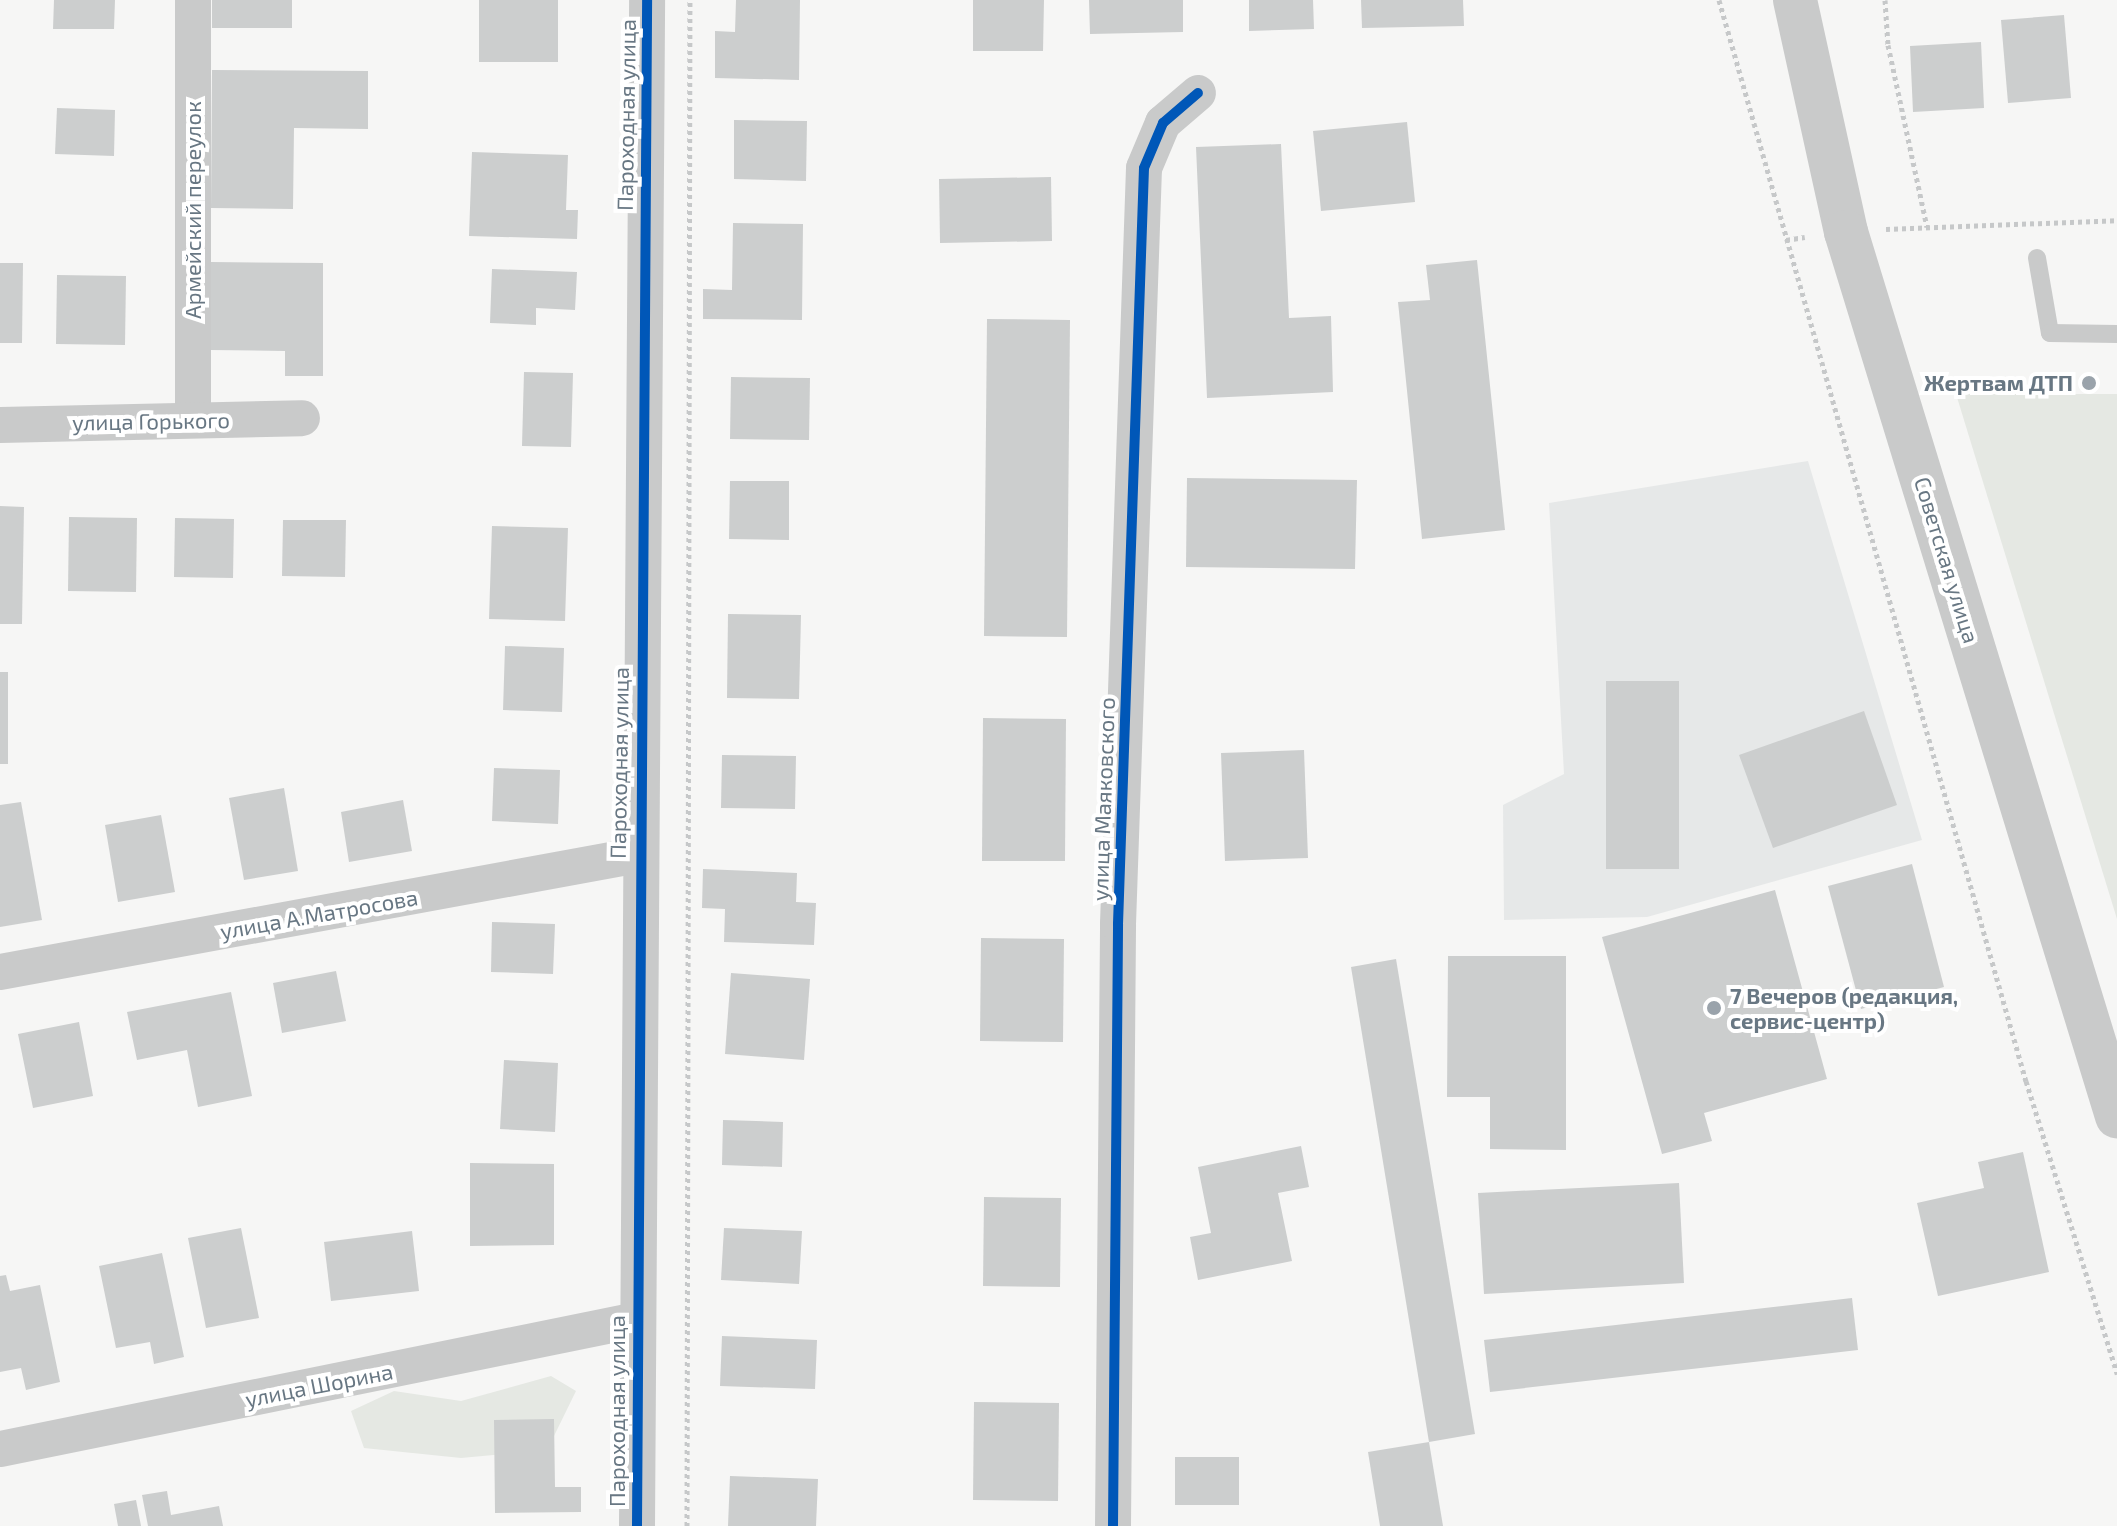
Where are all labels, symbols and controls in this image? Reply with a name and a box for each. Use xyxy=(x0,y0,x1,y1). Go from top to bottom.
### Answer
street label: Пароходная улица xyxy=(611,19,641,211)
street label: Армейский переулок xyxy=(180,101,206,319)
place label: Жертвам ДТП xyxy=(1924,370,2073,396)
marker: Жертвам ДТП xyxy=(2080,374,2098,392)
street label: улица Горького xyxy=(72,406,230,436)
street label: Советская улица xyxy=(1909,474,1985,646)
street label: Пароходная улица xyxy=(604,667,634,859)
street label: улица Маяковского xyxy=(1086,697,1120,901)
street label: улица А.Матросова xyxy=(218,884,420,944)
place label: 7 Вечеров (редакция, сервис-центр) xyxy=(1730,982,1958,1034)
marker: 7 Вечеров (редакция, сервис-центр) xyxy=(1705,999,1723,1017)
street label: Пароходная улица xyxy=(604,1315,630,1507)
street label: улица Шорина xyxy=(243,1358,395,1412)

